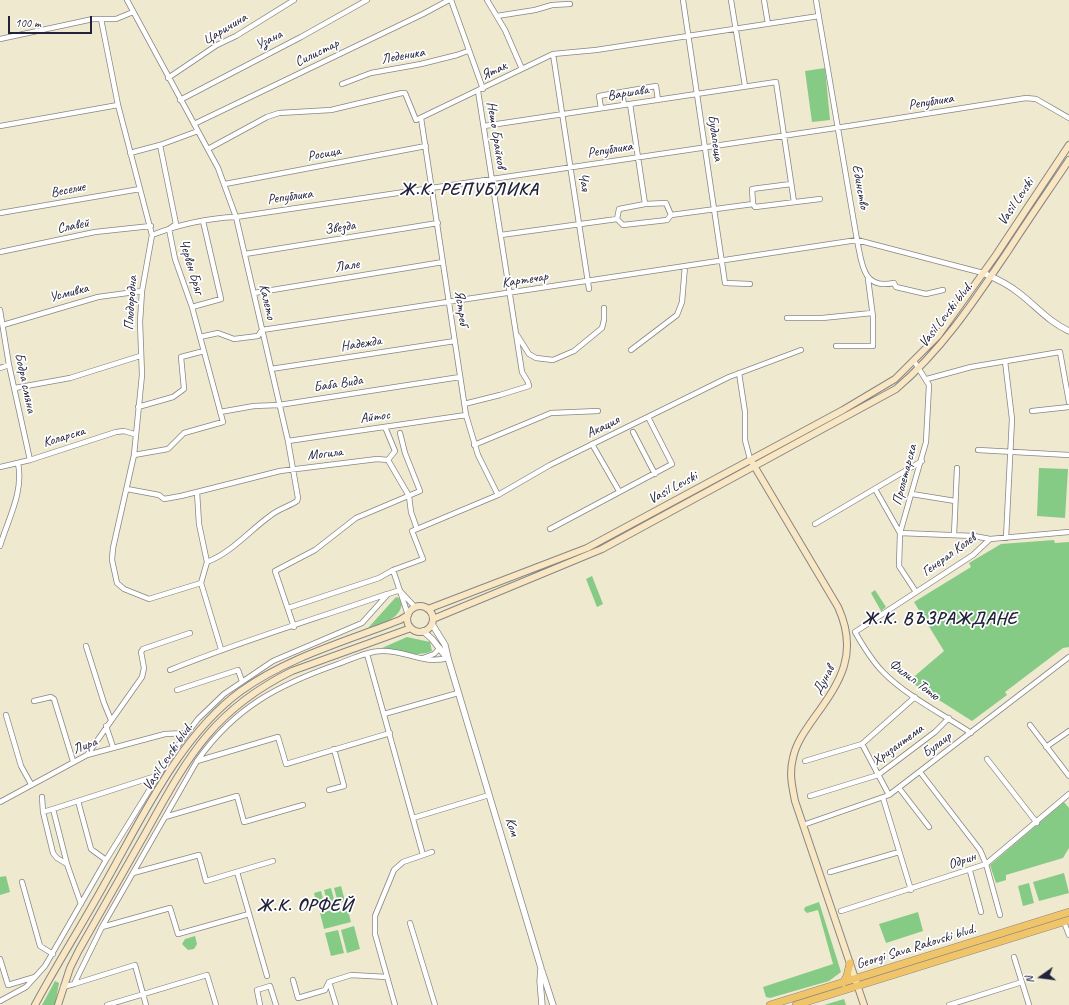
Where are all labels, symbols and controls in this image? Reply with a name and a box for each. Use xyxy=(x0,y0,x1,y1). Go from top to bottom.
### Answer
scale bar xyxy=(10,8,94,34)
street label: Царичина xyxy=(200,9,250,49)
text: 100 m xyxy=(15,15,41,31)
street label: Узана xyxy=(253,26,285,54)
street label: Силистар xyxy=(292,35,342,71)
street label: Леденика xyxy=(380,44,426,68)
street label: Ятак xyxy=(478,58,510,84)
street label: Варшава xyxy=(606,81,650,105)
street label: Република xyxy=(907,90,955,114)
street label: Нешо Брайков xyxy=(482,100,510,170)
street label: Будапеща xyxy=(703,114,727,162)
street label: Република xyxy=(586,138,634,162)
street label: Росица xyxy=(306,143,342,165)
street label: Единство xyxy=(848,164,872,210)
street label: Чая xyxy=(574,172,594,192)
street label: Vasil Levski xyxy=(994,175,1038,229)
street label: Веселие xyxy=(49,178,87,202)
district label: Ж.К. РЕПУБЛИКА xyxy=(397,179,541,201)
street label: Република xyxy=(266,186,314,208)
street label: Славей xyxy=(56,215,90,237)
street label: Звезда xyxy=(323,217,357,239)
street label: Червен Бряг xyxy=(175,238,207,296)
street label: Лале xyxy=(334,256,360,276)
street label: Картечар xyxy=(501,268,549,292)
street label: Плодородна xyxy=(121,275,141,331)
street label: Vasil Levski blvd. xyxy=(915,279,977,351)
street label: Усмивка xyxy=(48,280,90,306)
street label: Калето xyxy=(255,283,279,321)
street label: Ястреб xyxy=(450,289,472,327)
street label: Надежда xyxy=(339,332,383,356)
street label: Бодра смяна xyxy=(10,352,40,414)
street label: Баба Вида xyxy=(312,372,364,396)
street label: Айтос xyxy=(359,407,391,427)
street label: Акация xyxy=(584,412,622,442)
street label: Коларска xyxy=(41,423,87,451)
street label: Пролетарска xyxy=(889,443,921,507)
street label: Могила xyxy=(306,444,344,464)
street label: Vasil Levski xyxy=(646,468,700,508)
street label: Генерал Колев xyxy=(919,530,979,580)
district label: Ж.К. ВЪЗРАЖДАНЕ xyxy=(858,608,1022,630)
street label: Филип Тотю xyxy=(885,656,943,704)
street label: Дунав xyxy=(809,663,839,697)
street label: Vasil Levski blvd. xyxy=(139,720,197,794)
street label: Хризантема xyxy=(869,721,927,769)
street label: Булаир xyxy=(919,728,955,762)
street label: Лира xyxy=(71,734,99,758)
street label: Ком xyxy=(501,816,523,838)
street label: Одрин xyxy=(946,848,978,874)
district label: Ж.К. ОРФЕЙ xyxy=(255,895,355,917)
street label: Georgi Sava Rakovski blvd. xyxy=(854,921,978,973)
north arrow xyxy=(1021,957,1061,997)
text: N xyxy=(1022,975,1037,985)

